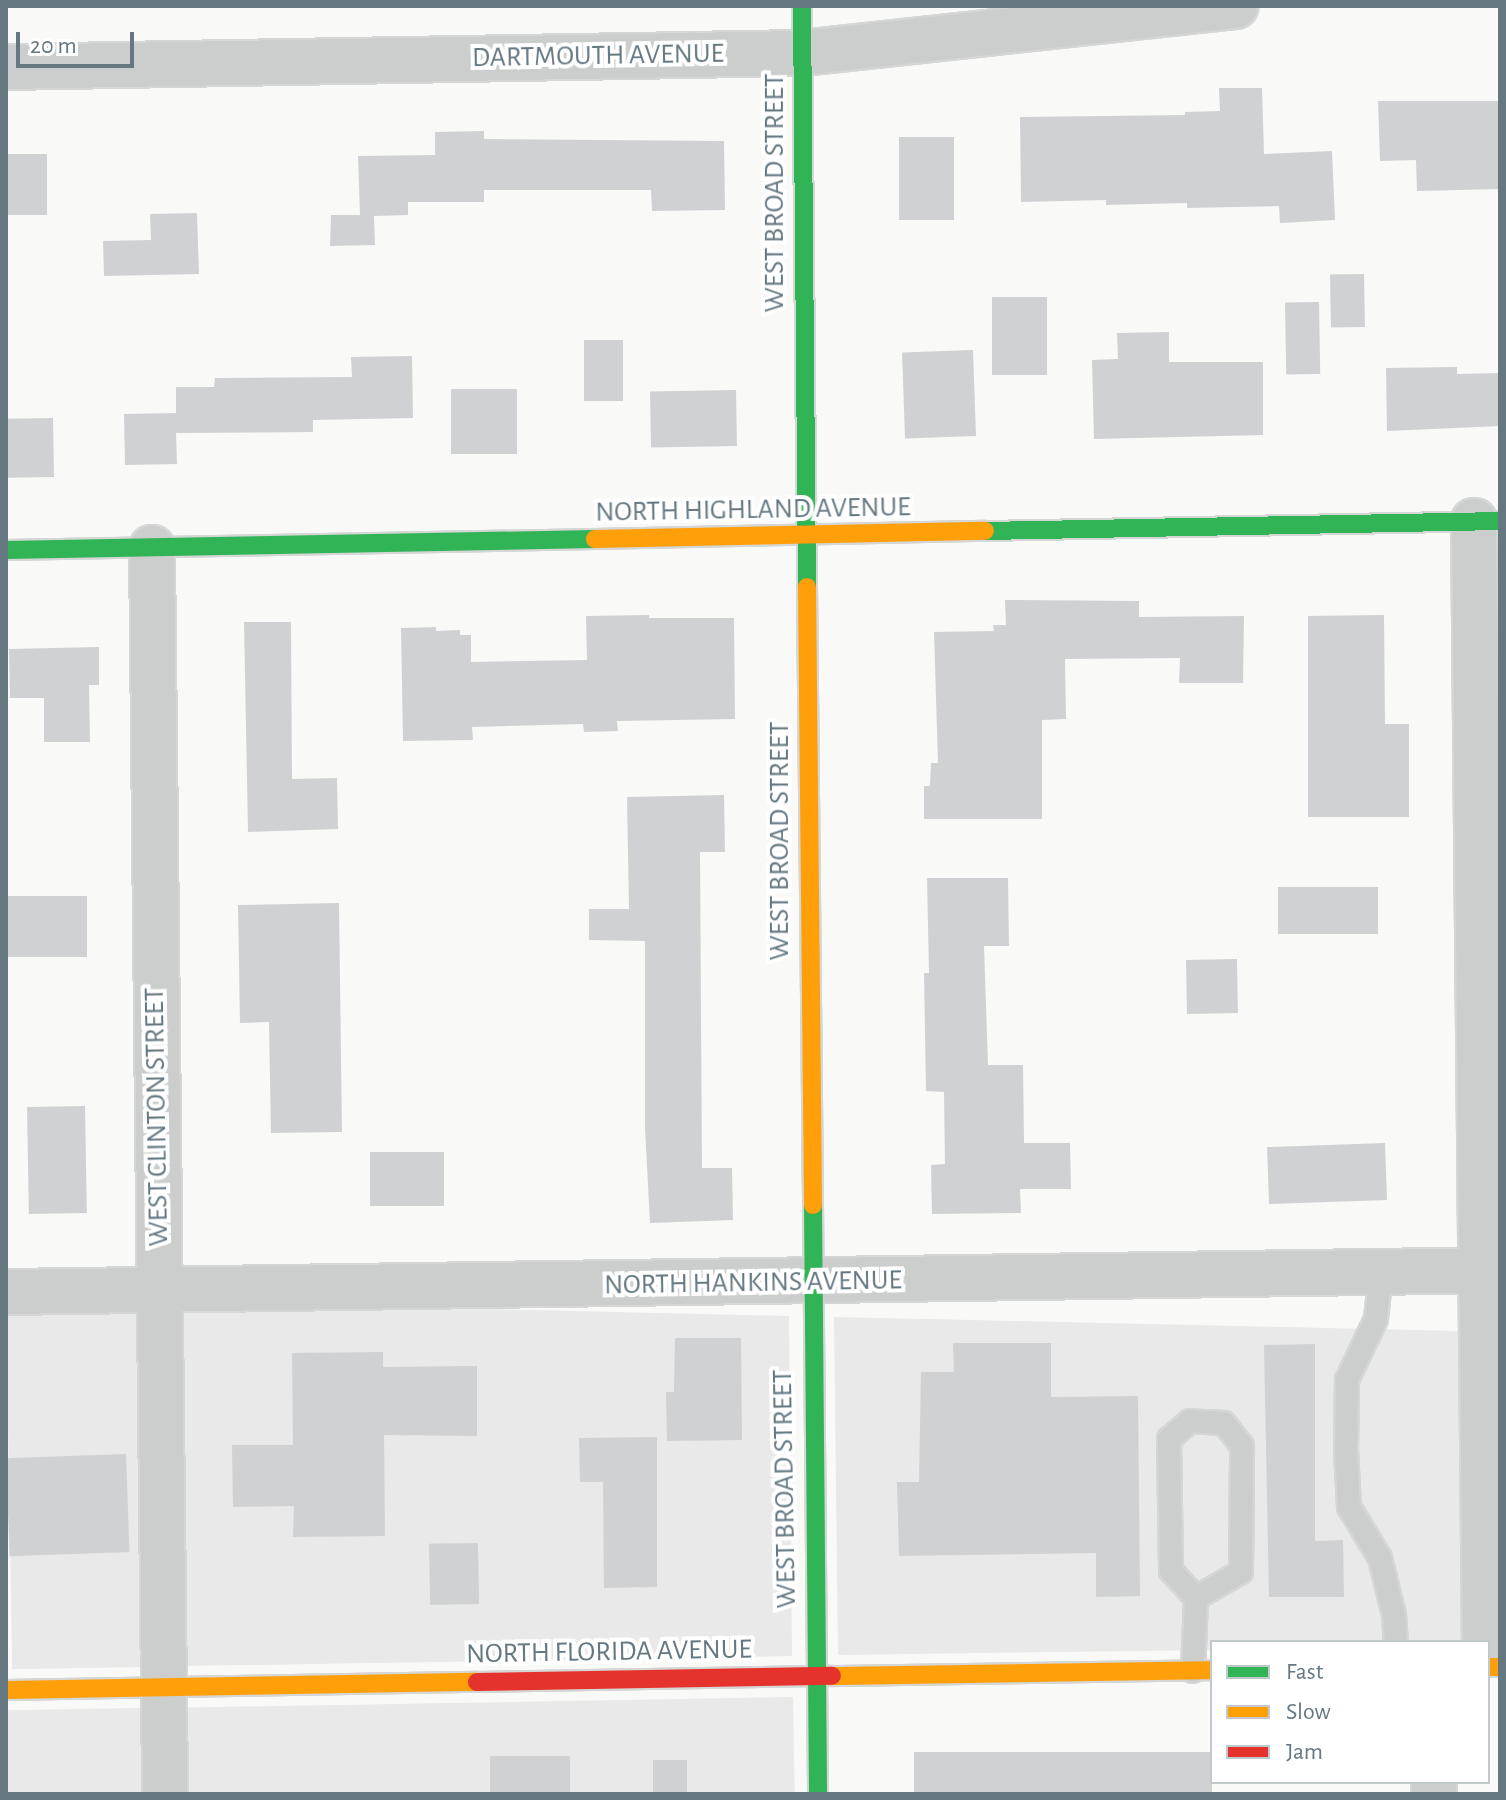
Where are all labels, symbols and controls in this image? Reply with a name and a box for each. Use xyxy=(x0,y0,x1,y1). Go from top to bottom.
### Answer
scale bar xyxy=(20,16,138,66)
text: 20 m xyxy=(30,34,77,58)
street label: DARTMOUTH AVENUE xyxy=(472,37,724,75)
street label: WEST BROAD STREET xyxy=(758,74,792,312)
street label: NORTH HIGHLAND AVENUE xyxy=(595,490,911,530)
street label: WEST BROAD STREET xyxy=(763,722,797,960)
street label: WEST CLINTON STREET xyxy=(138,987,176,1247)
street label: NORTH HANKINS AVENUE xyxy=(604,1264,902,1302)
street label: WEST BROAD STREET xyxy=(766,1369,804,1609)
street label: NORTH FLORIDA AVENUE xyxy=(466,1633,752,1671)
legend xyxy=(1210,1640,1490,1784)
text: Fast xyxy=(1286,1660,1323,1684)
text: Slow xyxy=(1286,1700,1331,1724)
text: Jam xyxy=(1286,1740,1323,1764)

